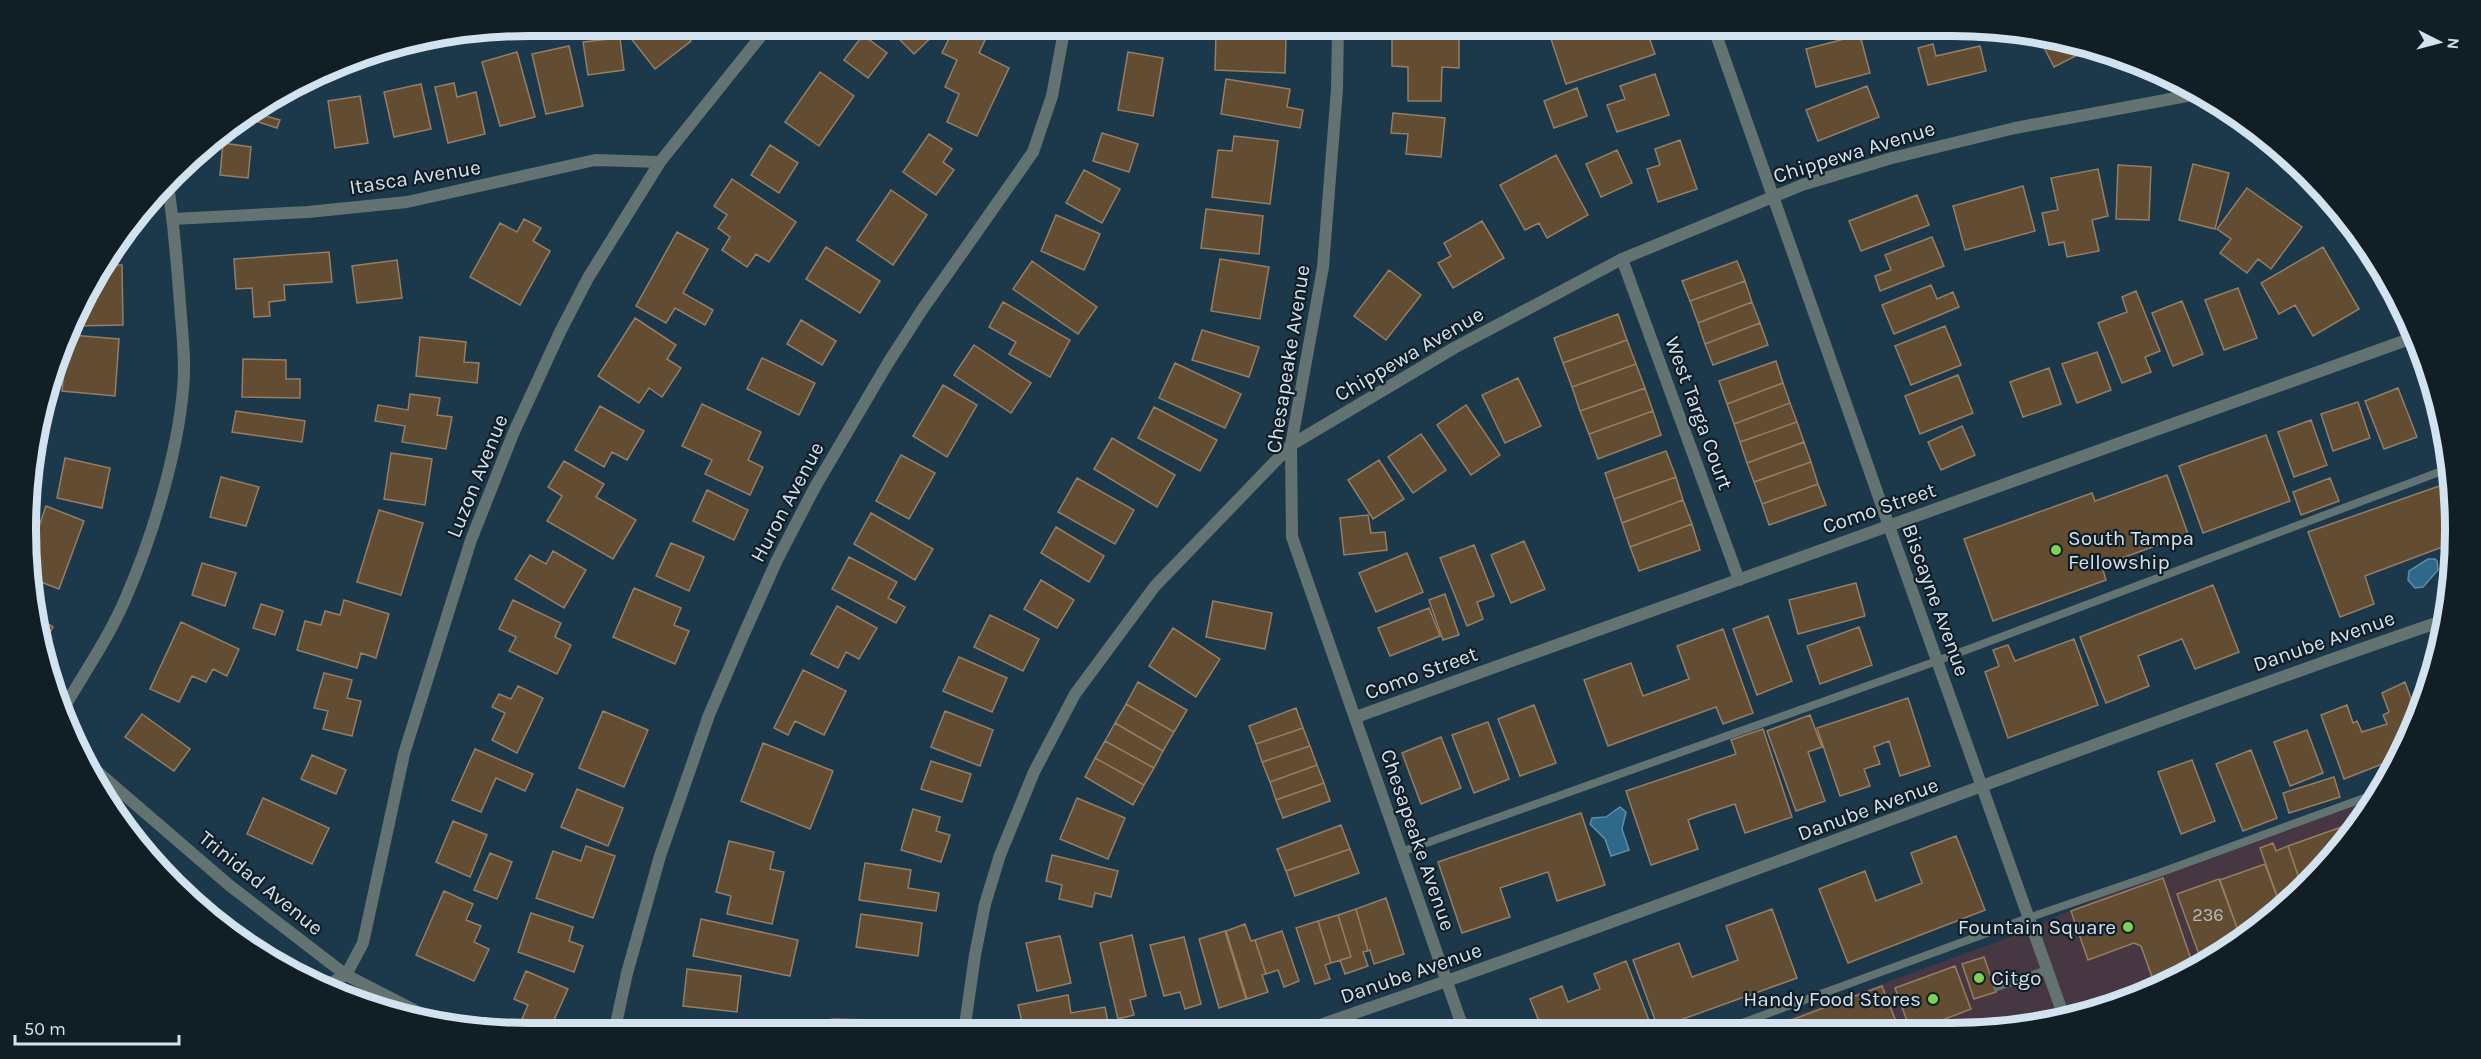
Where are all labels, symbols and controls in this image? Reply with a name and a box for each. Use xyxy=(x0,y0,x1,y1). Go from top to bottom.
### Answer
north arrow xyxy=(2409,12,2469,72)
text: N xyxy=(2443,37,2463,50)
street label: Chippewa Avenue xyxy=(1770,116,1938,188)
street label: Itasca Avenue xyxy=(348,155,482,199)
street label: Chesapeake Avenue xyxy=(1261,263,1315,455)
street label: Chippewa Avenue xyxy=(1330,302,1488,406)
street label: West Targa Court xyxy=(1660,333,1738,493)
street label: Luzon Avenue xyxy=(441,411,513,541)
street label: Huron Avenue xyxy=(745,438,829,566)
street label: Como Street xyxy=(1819,477,1939,539)
street label: Biscayne Avenue xyxy=(1897,521,1975,679)
place label: South Tampa Fellowship xyxy=(2068,526,2194,574)
marker: South Tampa Fellowship xyxy=(2049,543,2063,557)
street label: Danube Avenue xyxy=(2250,606,2398,676)
street label: Como Street xyxy=(1361,641,1481,704)
street label: Chesapeake Avenue xyxy=(1376,746,1460,934)
street label: Danube Avenue xyxy=(1794,772,1942,846)
street label: Trinidad Avenue xyxy=(194,826,328,940)
house number: 236 xyxy=(2192,904,2224,926)
place label: Fountain Square xyxy=(1958,915,2116,939)
marker: Fountain Square xyxy=(2121,920,2135,934)
street label: Danube Avenue xyxy=(1337,938,1485,1008)
place label: Citgo xyxy=(1991,966,2041,990)
marker: Citgo xyxy=(1972,971,1986,985)
place label: Handy Food Stores xyxy=(1743,987,1921,1011)
marker: Handy Food Stores xyxy=(1926,992,1940,1006)
scale bar xyxy=(15,1008,178,1046)
text: 50 m xyxy=(24,1018,66,1040)

